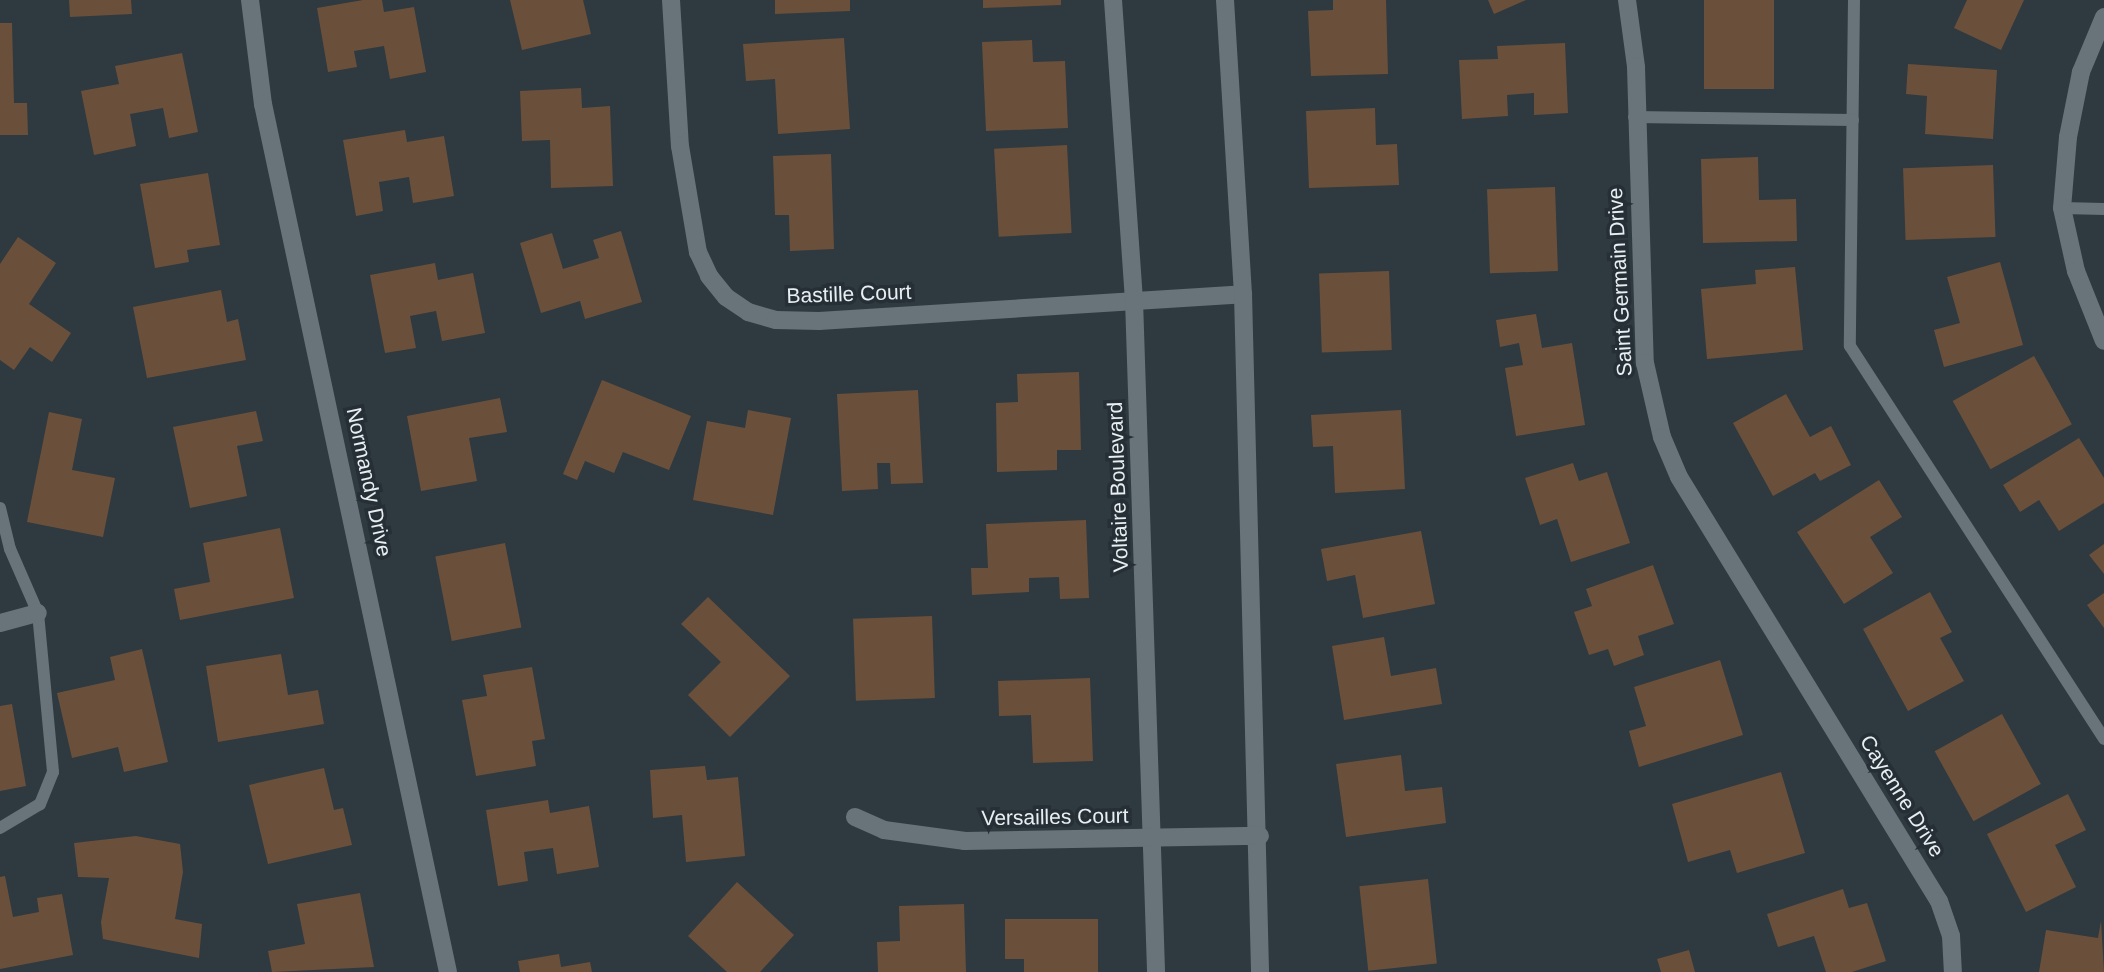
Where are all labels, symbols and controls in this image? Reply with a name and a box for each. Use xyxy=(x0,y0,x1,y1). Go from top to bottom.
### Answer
street label: Saint Germain Drive xyxy=(1602,187,1638,377)
street label: Bastille Court xyxy=(786,279,912,309)
street label: Voltaire Boulevard xyxy=(1102,401,1134,573)
street label: Normandy Drive xyxy=(341,405,397,559)
street label: Cayenne Drive xyxy=(1855,730,1949,862)
street label: Versailles Court xyxy=(981,803,1129,831)

